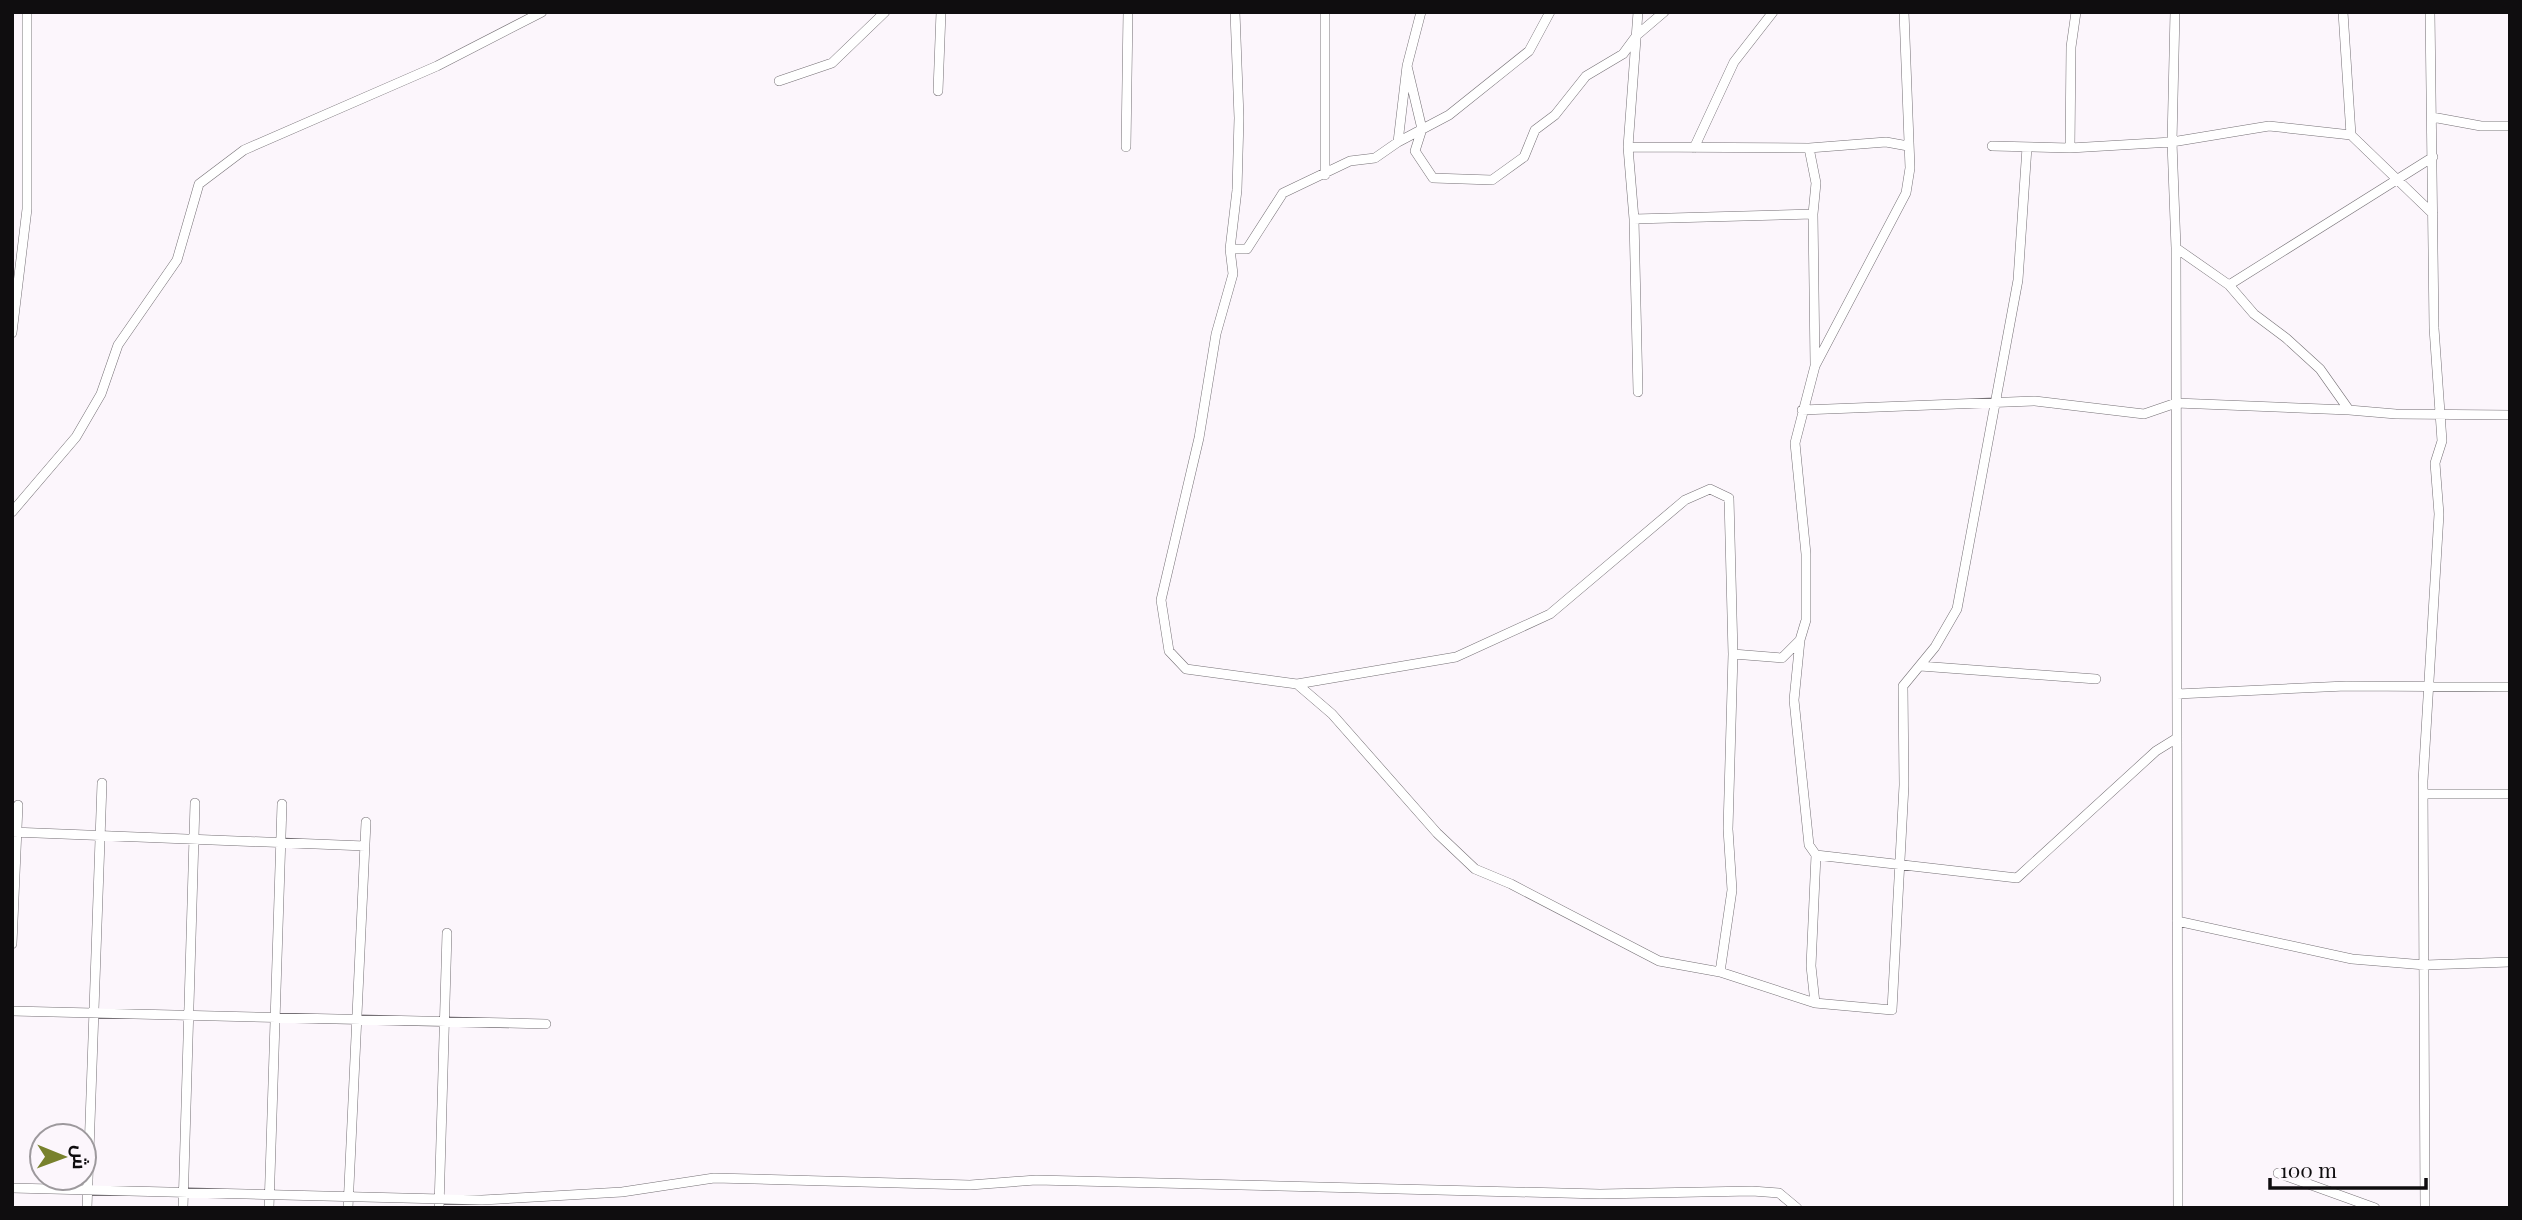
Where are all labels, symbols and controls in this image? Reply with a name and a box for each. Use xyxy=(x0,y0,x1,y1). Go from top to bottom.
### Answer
north arrow xyxy=(28,1122,98,1192)
text: ش xyxy=(68,1145,94,1170)
scale bar xyxy=(2270,1146,2426,1190)
text: 100 m xyxy=(2280,1155,2337,1183)

